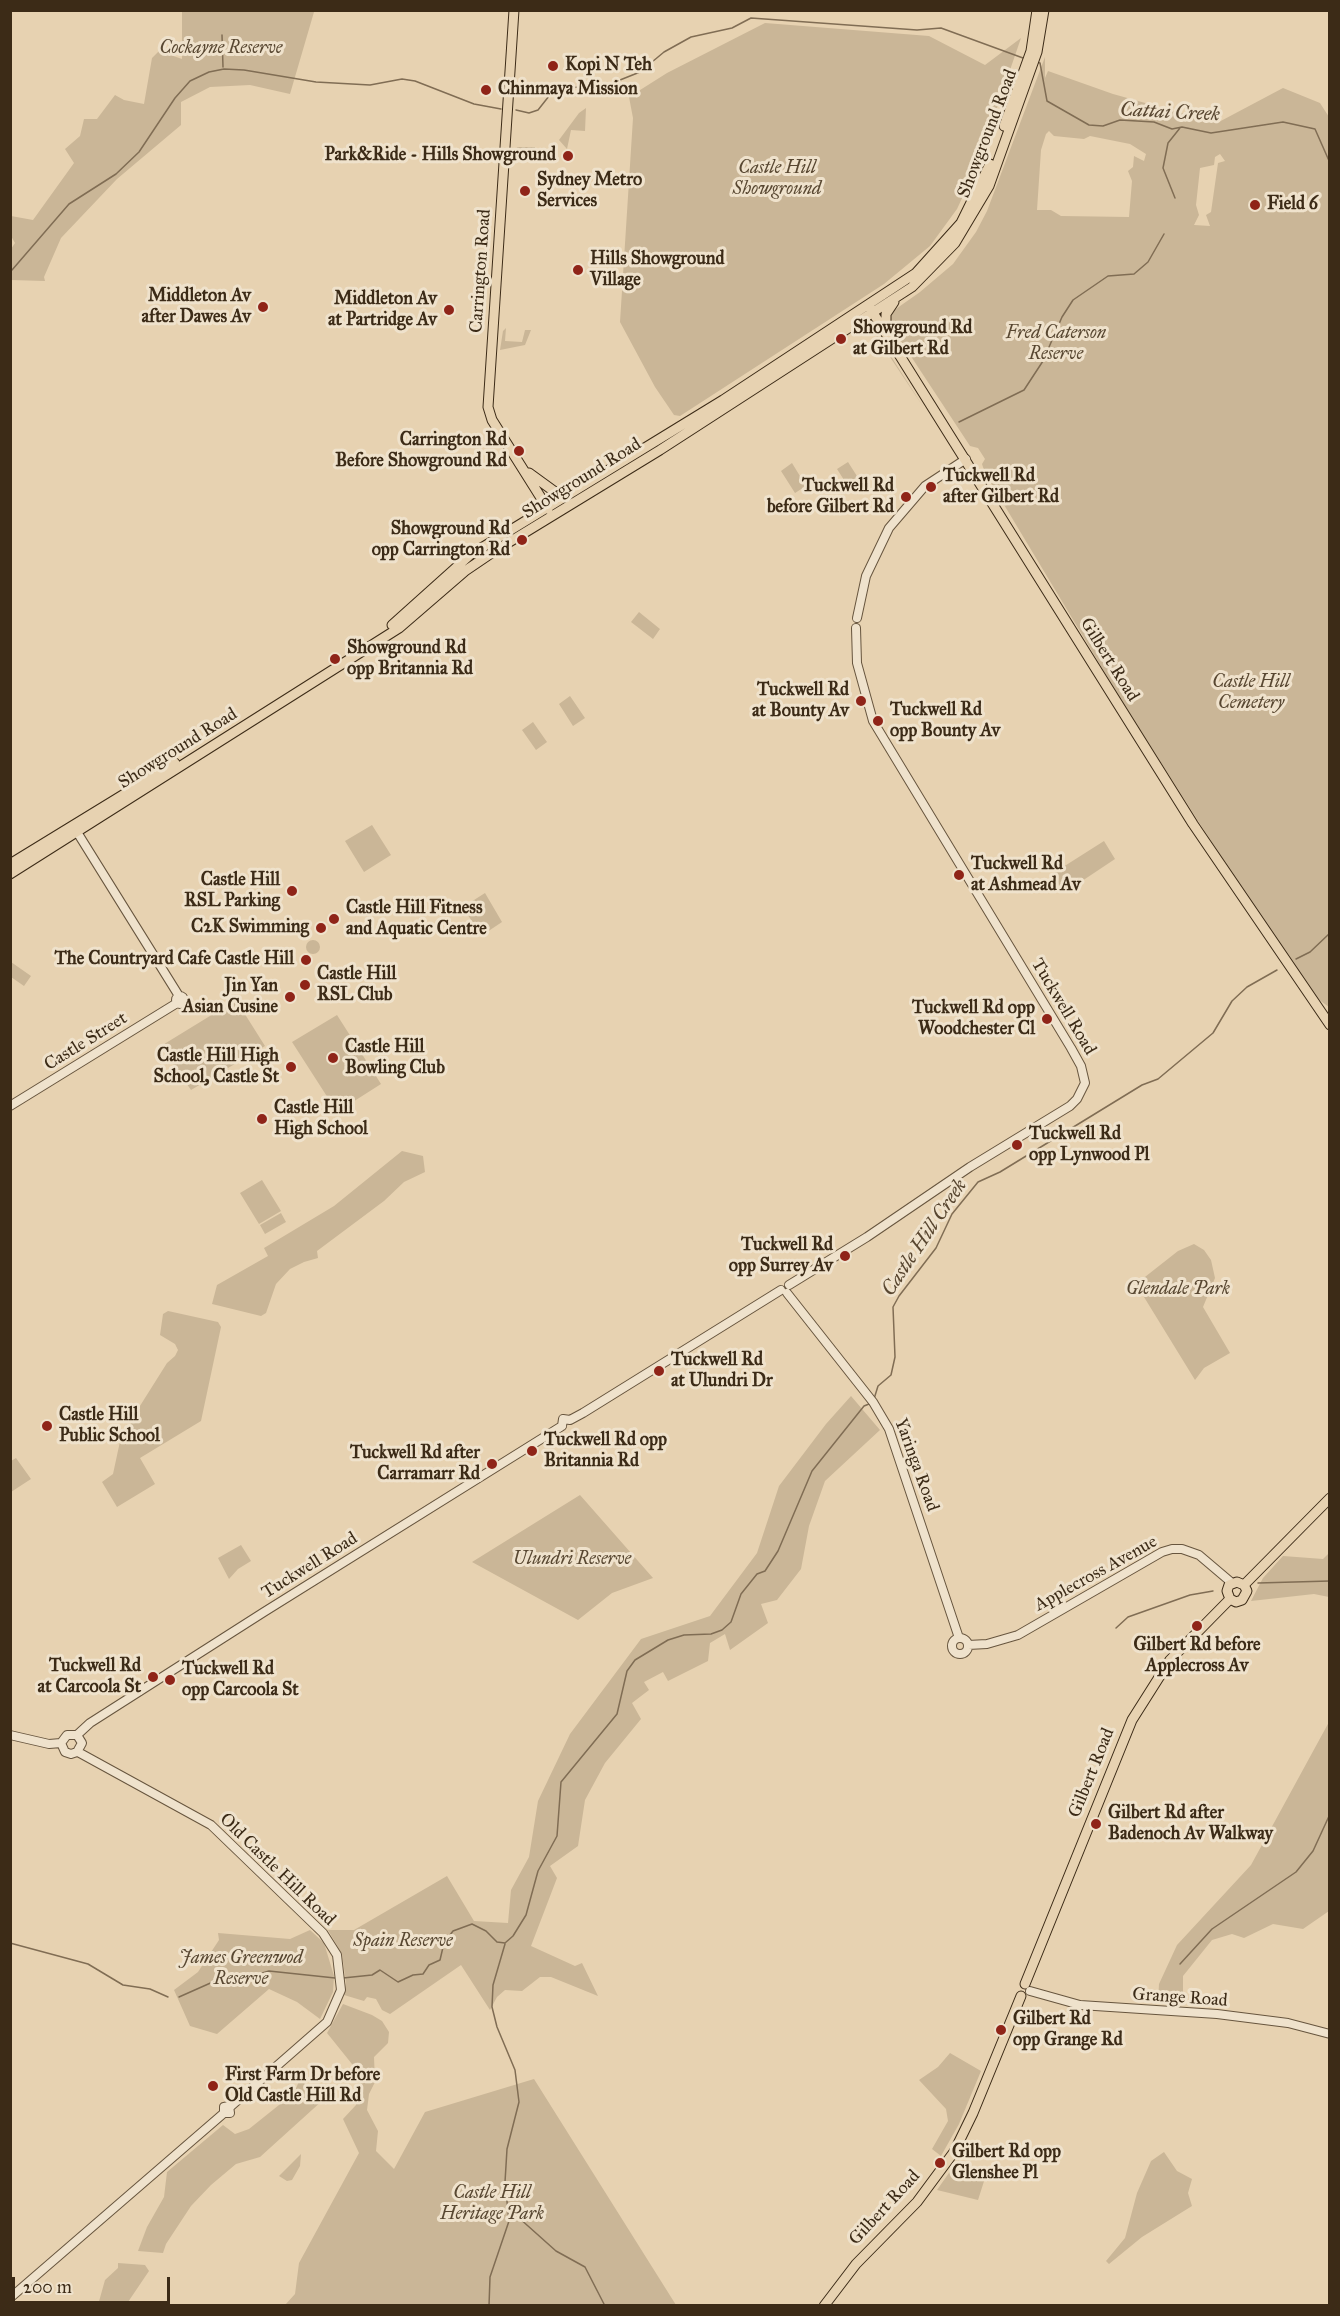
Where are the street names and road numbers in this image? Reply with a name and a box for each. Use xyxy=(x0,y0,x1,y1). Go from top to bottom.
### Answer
street label: Showground Road xyxy=(954,67,1022,201)
street label: Carrington Road xyxy=(466,208,496,334)
street label: Showground Road xyxy=(519,434,645,524)
street label: Gilbert Road xyxy=(1075,614,1143,706)
street label: Showground Road xyxy=(115,704,241,794)
street label: Tuckwell Road xyxy=(1026,955,1100,1059)
street label: Castle Street xyxy=(41,1008,131,1076)
street label: Yaringa Road xyxy=(889,1415,943,1515)
street label: Tuckwell Road xyxy=(258,1528,362,1604)
street label: Applecross Avenue xyxy=(1031,1531,1161,1617)
street label: Gilbert Road xyxy=(1064,1725,1120,1821)
street label: Old Castle Hill Road xyxy=(214,1809,340,1931)
street label: Grange Road xyxy=(1132,1984,1228,2012)
street label: Gilbert Road xyxy=(845,2166,925,2250)

